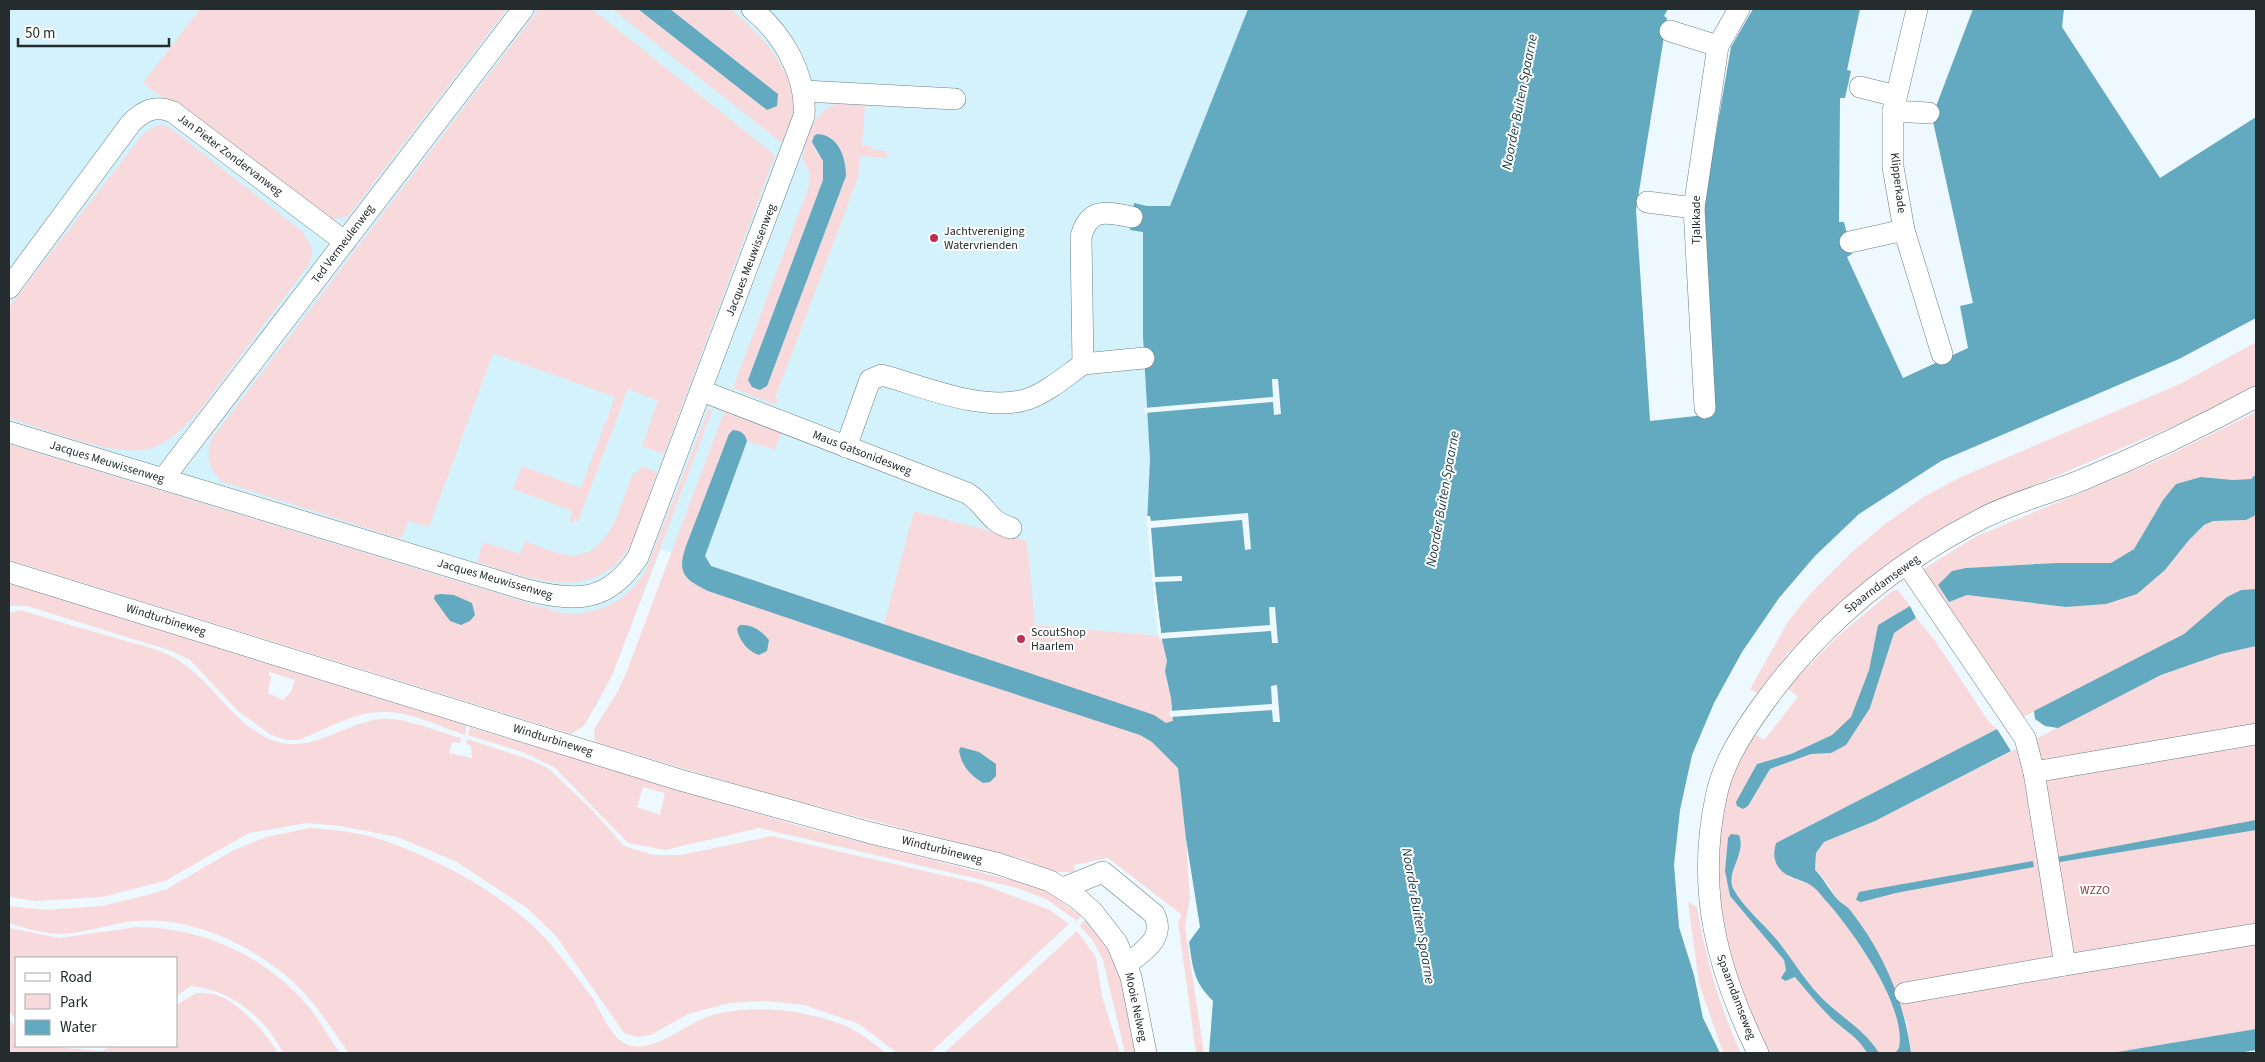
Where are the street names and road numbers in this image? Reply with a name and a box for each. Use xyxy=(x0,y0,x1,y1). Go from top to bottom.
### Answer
street label: Jan Pieter Zondervanweg xyxy=(174,110,286,200)
street label: Klipperkade xyxy=(1886,152,1910,214)
street label: Tjalkkade xyxy=(1688,195,1705,244)
street label: Ted Vermeulenweg xyxy=(308,201,378,287)
street label: Jacques Meuwissenweg xyxy=(722,201,780,319)
street label: Maus Gatsonidesweg xyxy=(810,426,914,480)
street label: Jacques Meuwissenweg xyxy=(47,436,167,488)
street label: Spaarndamseweg xyxy=(1841,551,1923,617)
street label: Jacques Meuwissenweg xyxy=(435,554,555,604)
street label: Windturbineweg xyxy=(124,600,208,640)
street label: Windturbineweg xyxy=(511,720,595,760)
street label: Windturbineweg xyxy=(900,832,984,868)
street label: Spaarndamseweg xyxy=(1712,952,1760,1042)
street label: Mooie Nelweg xyxy=(1120,971,1152,1043)

